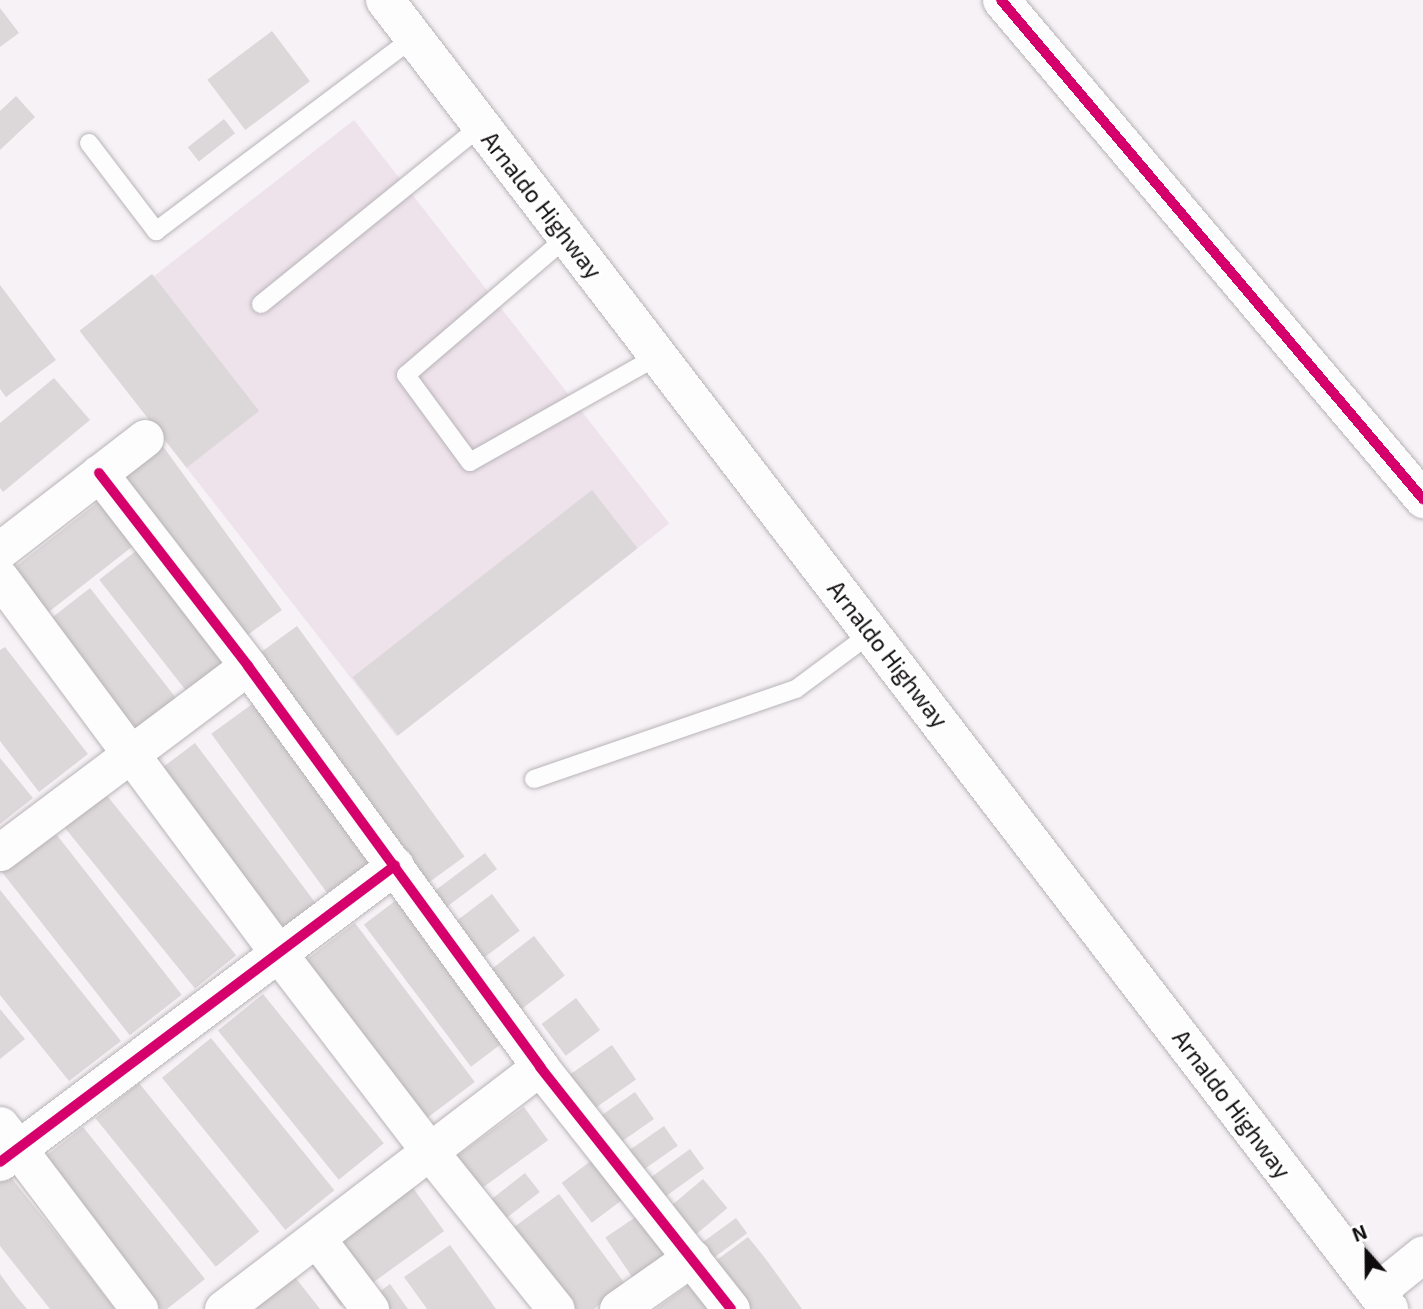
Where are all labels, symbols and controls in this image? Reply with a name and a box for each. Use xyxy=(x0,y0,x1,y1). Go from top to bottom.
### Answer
street label: Arnaldo Highway xyxy=(476,126,608,284)
street label: Arnaldo Highway xyxy=(822,575,954,733)
street label: Arnaldo Highway xyxy=(1167,1024,1297,1184)
north arrow xyxy=(1332,1218,1402,1288)
text: N xyxy=(1349,1220,1370,1246)

